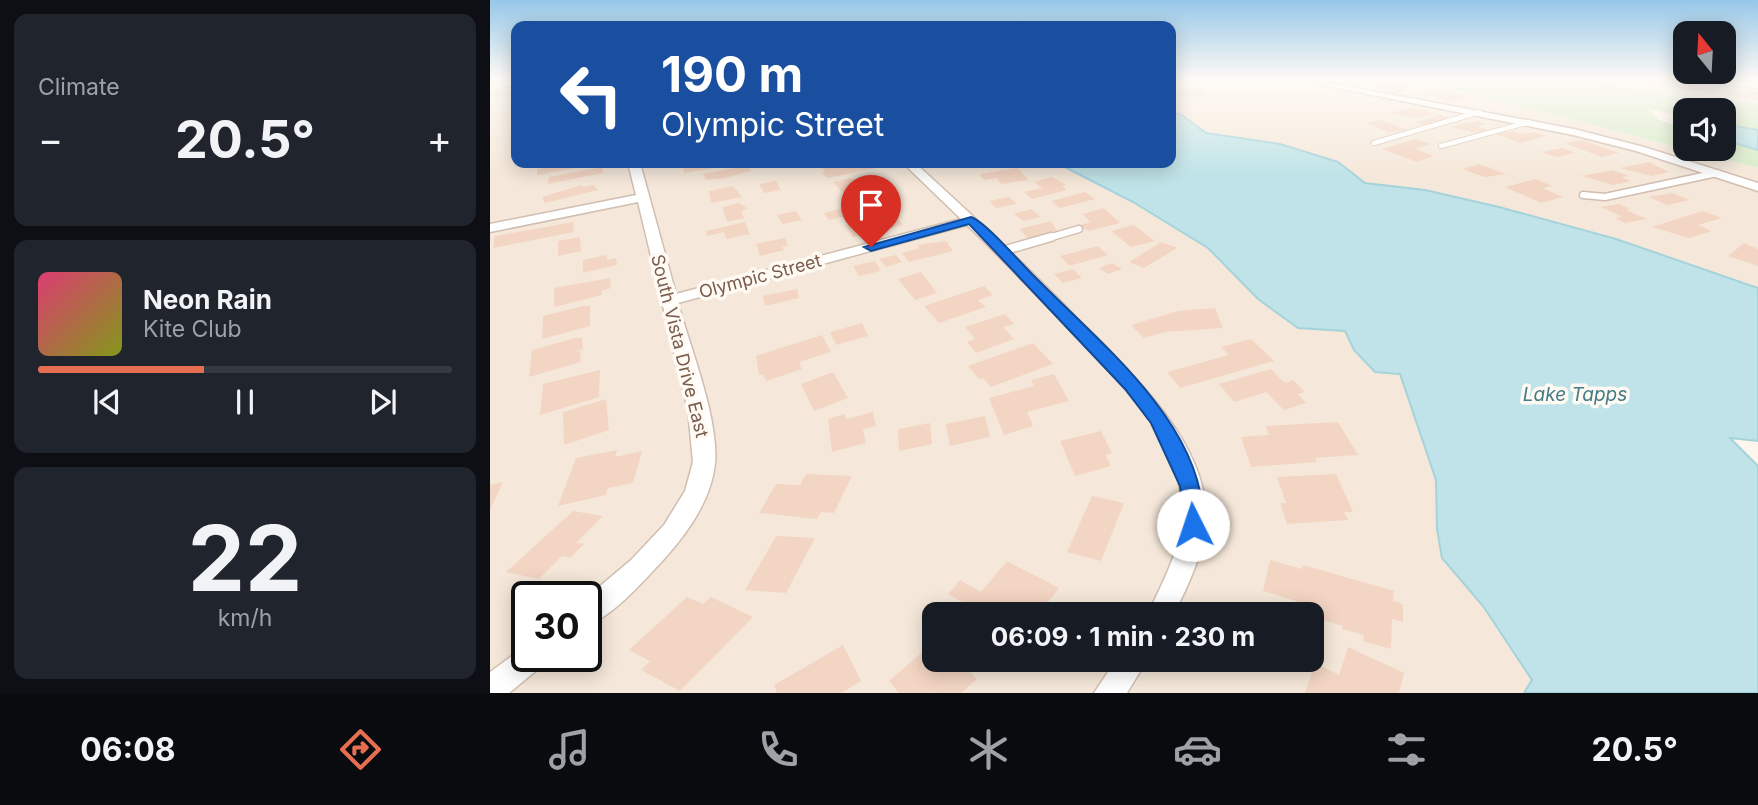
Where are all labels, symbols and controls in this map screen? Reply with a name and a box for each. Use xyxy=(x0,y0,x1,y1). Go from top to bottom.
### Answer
north arrow xyxy=(1673,21,1736,84)
map controls xyxy=(1673,21,1736,161)
text: 190 m xyxy=(661,45,803,104)
icon: left xyxy=(546,49,637,140)
text: Climate xyxy=(38,73,120,101)
button: sound xyxy=(1673,98,1736,161)
text: Olympic Street xyxy=(661,105,884,144)
text: 20.5° xyxy=(175,108,315,171)
text: − xyxy=(38,116,63,162)
text: + xyxy=(427,116,452,162)
pin xyxy=(841,175,901,247)
icon: arrive xyxy=(852,186,890,224)
street label: Olympic Street xyxy=(697,250,823,302)
street label: South Vista Drive East xyxy=(647,252,713,440)
text: Neon Rain xyxy=(143,284,272,315)
text: Kite Club xyxy=(143,315,242,343)
icon: previous xyxy=(88,383,126,421)
icon: pause xyxy=(226,383,264,421)
icon: next xyxy=(364,383,402,421)
water label: Lake Tapps xyxy=(1523,383,1627,406)
position arrow xyxy=(1156,488,1230,562)
text: 22 xyxy=(188,503,302,613)
speed limit sign: 30 xyxy=(511,581,602,672)
text: km/h xyxy=(218,604,272,632)
text: 06:09 · 1 min · 230 m xyxy=(991,621,1255,652)
icon: directions xyxy=(336,725,385,774)
icon: music xyxy=(545,725,594,774)
icon: phone xyxy=(754,725,803,774)
icon: climate xyxy=(964,725,1013,774)
icon: car xyxy=(1173,725,1222,774)
icon: filters xyxy=(1382,725,1431,774)
text: 06:08 xyxy=(80,730,176,769)
text: 20.5° xyxy=(1592,730,1678,769)

